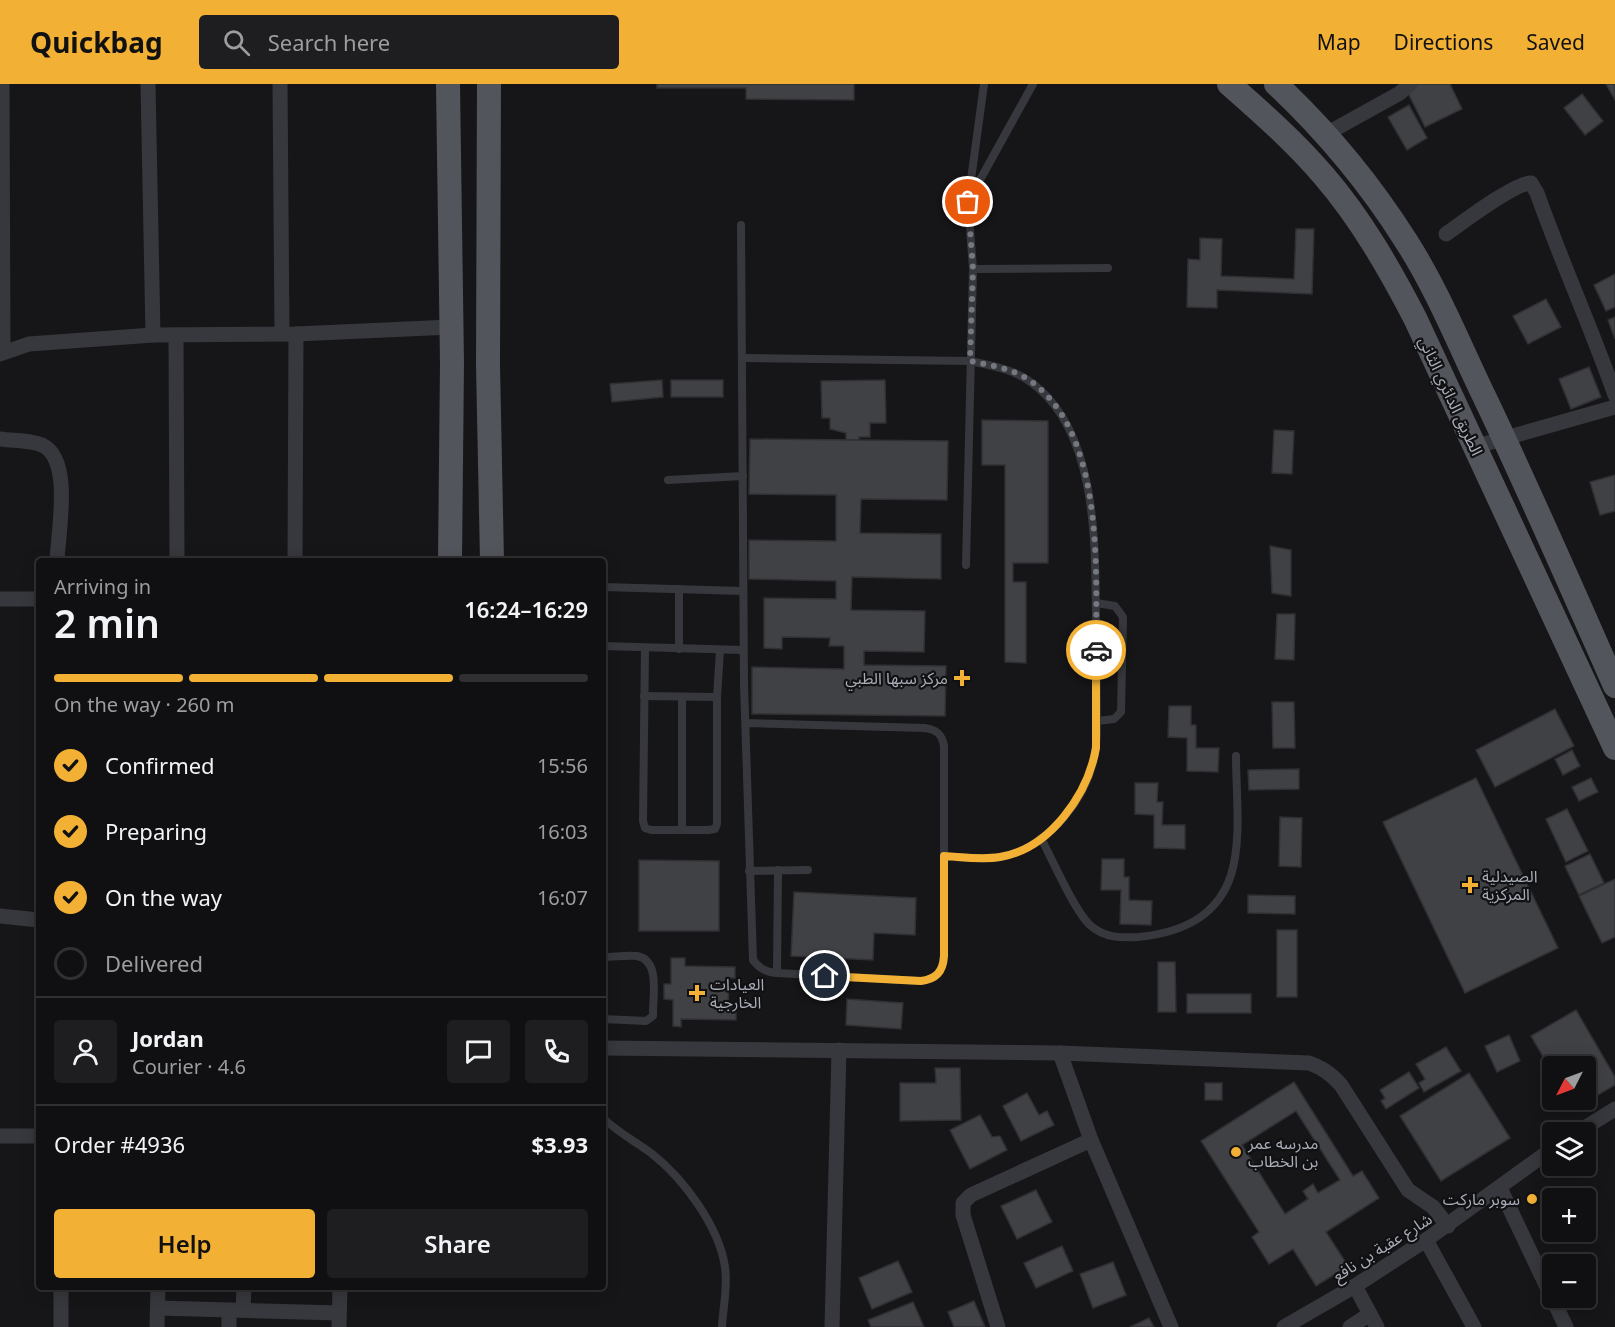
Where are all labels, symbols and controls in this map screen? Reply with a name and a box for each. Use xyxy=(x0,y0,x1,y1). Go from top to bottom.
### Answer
search box xyxy=(199,15,619,69)
text: Quickbag xyxy=(30,23,163,61)
icon: search xyxy=(220,26,253,59)
text: Search here xyxy=(268,27,390,57)
text: Map xyxy=(1317,28,1361,56)
text: Directions xyxy=(1394,28,1493,56)
text: Saved xyxy=(1526,28,1585,56)
pin xyxy=(942,176,993,227)
icon: bag xyxy=(951,185,984,218)
street label: الطريق الدائري الثاني xyxy=(1412,333,1488,460)
text: Arriving in xyxy=(54,573,151,600)
text: 16:24–16:29 xyxy=(464,594,588,624)
text: 2 min xyxy=(54,596,160,649)
courier xyxy=(1066,620,1126,680)
icon: car xyxy=(1080,634,1113,667)
place label: مركز سبها الطبي xyxy=(845,667,948,691)
marker: مركز سبها الطبي xyxy=(953,669,971,687)
text: On the way · 260 m xyxy=(54,691,234,718)
icon: check xyxy=(54,749,87,782)
text: Confirmed xyxy=(105,750,215,780)
text: 15:56 xyxy=(537,752,588,779)
icon: check xyxy=(54,815,87,848)
text: Preparing xyxy=(105,816,207,846)
text: 16:03 xyxy=(537,818,588,845)
place label: الصيدلية المركزية xyxy=(1482,865,1538,905)
marker: الصيدلية المركزية xyxy=(1463,878,1477,892)
icon: check xyxy=(54,881,87,914)
text: On the way xyxy=(105,882,222,912)
text: 16:07 xyxy=(537,884,588,911)
text: Delivered xyxy=(105,948,203,978)
pin xyxy=(799,950,850,1001)
icon: home xyxy=(808,959,841,992)
place label: العيادات الخارجية xyxy=(710,973,764,1013)
marker: العيادات الخارجية xyxy=(688,984,706,1002)
button: person xyxy=(54,1020,117,1083)
button: chat xyxy=(447,1020,510,1083)
button: phone xyxy=(525,1020,588,1083)
text: Jordan xyxy=(132,1023,204,1053)
text: Courier · 4.6 xyxy=(132,1053,246,1080)
north arrow xyxy=(1542,1056,1596,1110)
map controls xyxy=(1542,1056,1596,1308)
button: layers xyxy=(1542,1122,1596,1176)
text: Order #4936 xyxy=(54,1129,185,1159)
text: $3.93 xyxy=(531,1129,588,1159)
place label: مدرسه عمر بن الخطاب xyxy=(1247,1132,1318,1172)
marker: مدرسه عمر بن الخطاب xyxy=(1229,1145,1243,1159)
place label: سوبر ماركت xyxy=(1443,1188,1520,1210)
button: + xyxy=(1542,1188,1596,1242)
marker: سوبر ماركت xyxy=(1525,1192,1539,1206)
street label: شارع عقبة بن نافع xyxy=(1328,1208,1437,1288)
button: Help xyxy=(54,1209,315,1278)
button: Share xyxy=(327,1209,588,1278)
button: − xyxy=(1542,1254,1596,1308)

